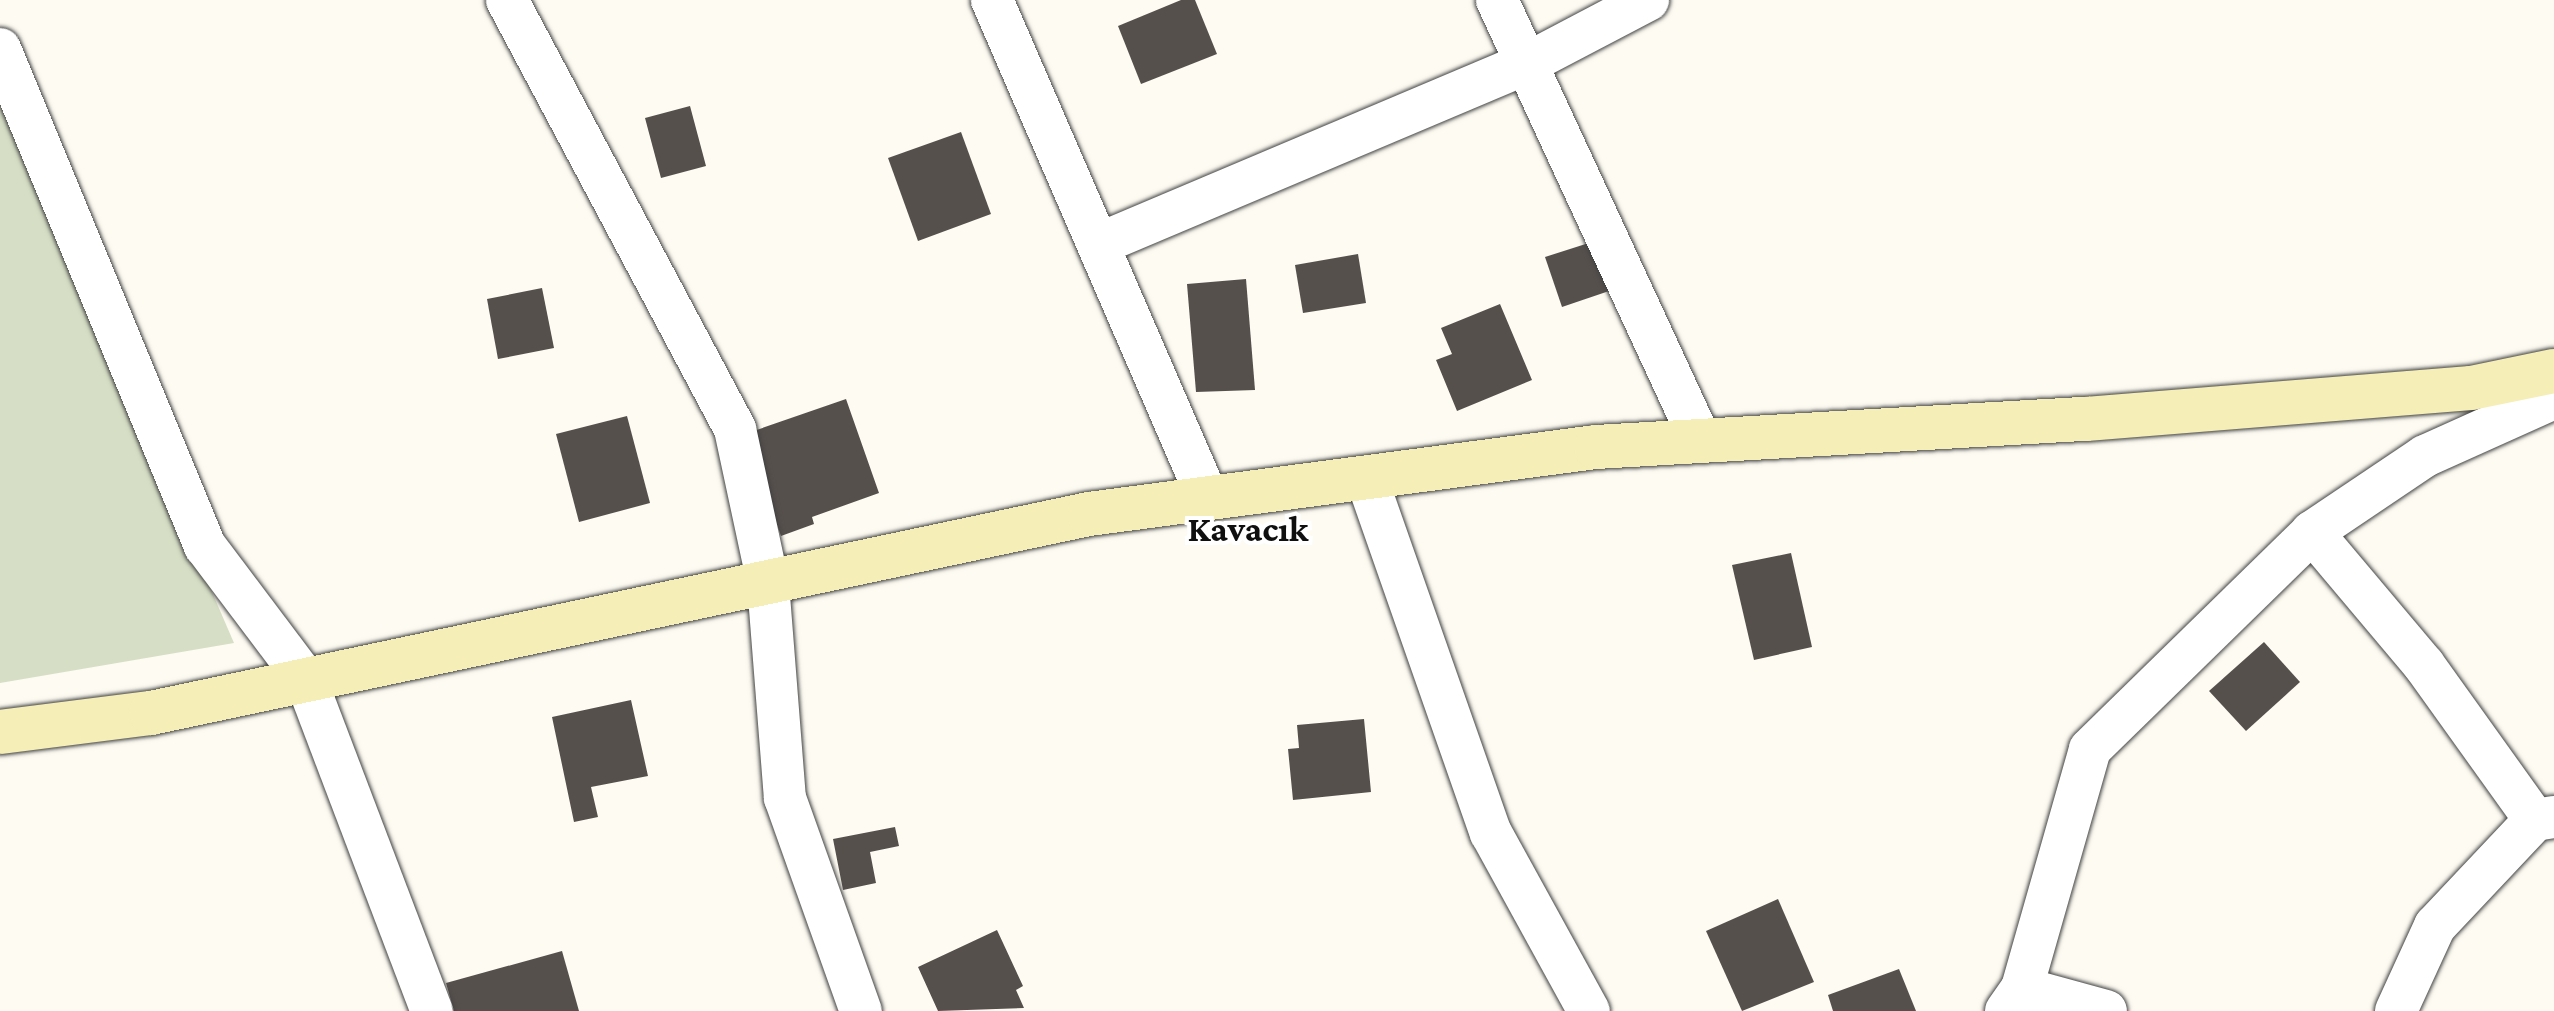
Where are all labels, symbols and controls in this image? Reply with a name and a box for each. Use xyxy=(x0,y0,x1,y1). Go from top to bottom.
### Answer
district label: Kavacık xyxy=(1188,508,1308,552)

